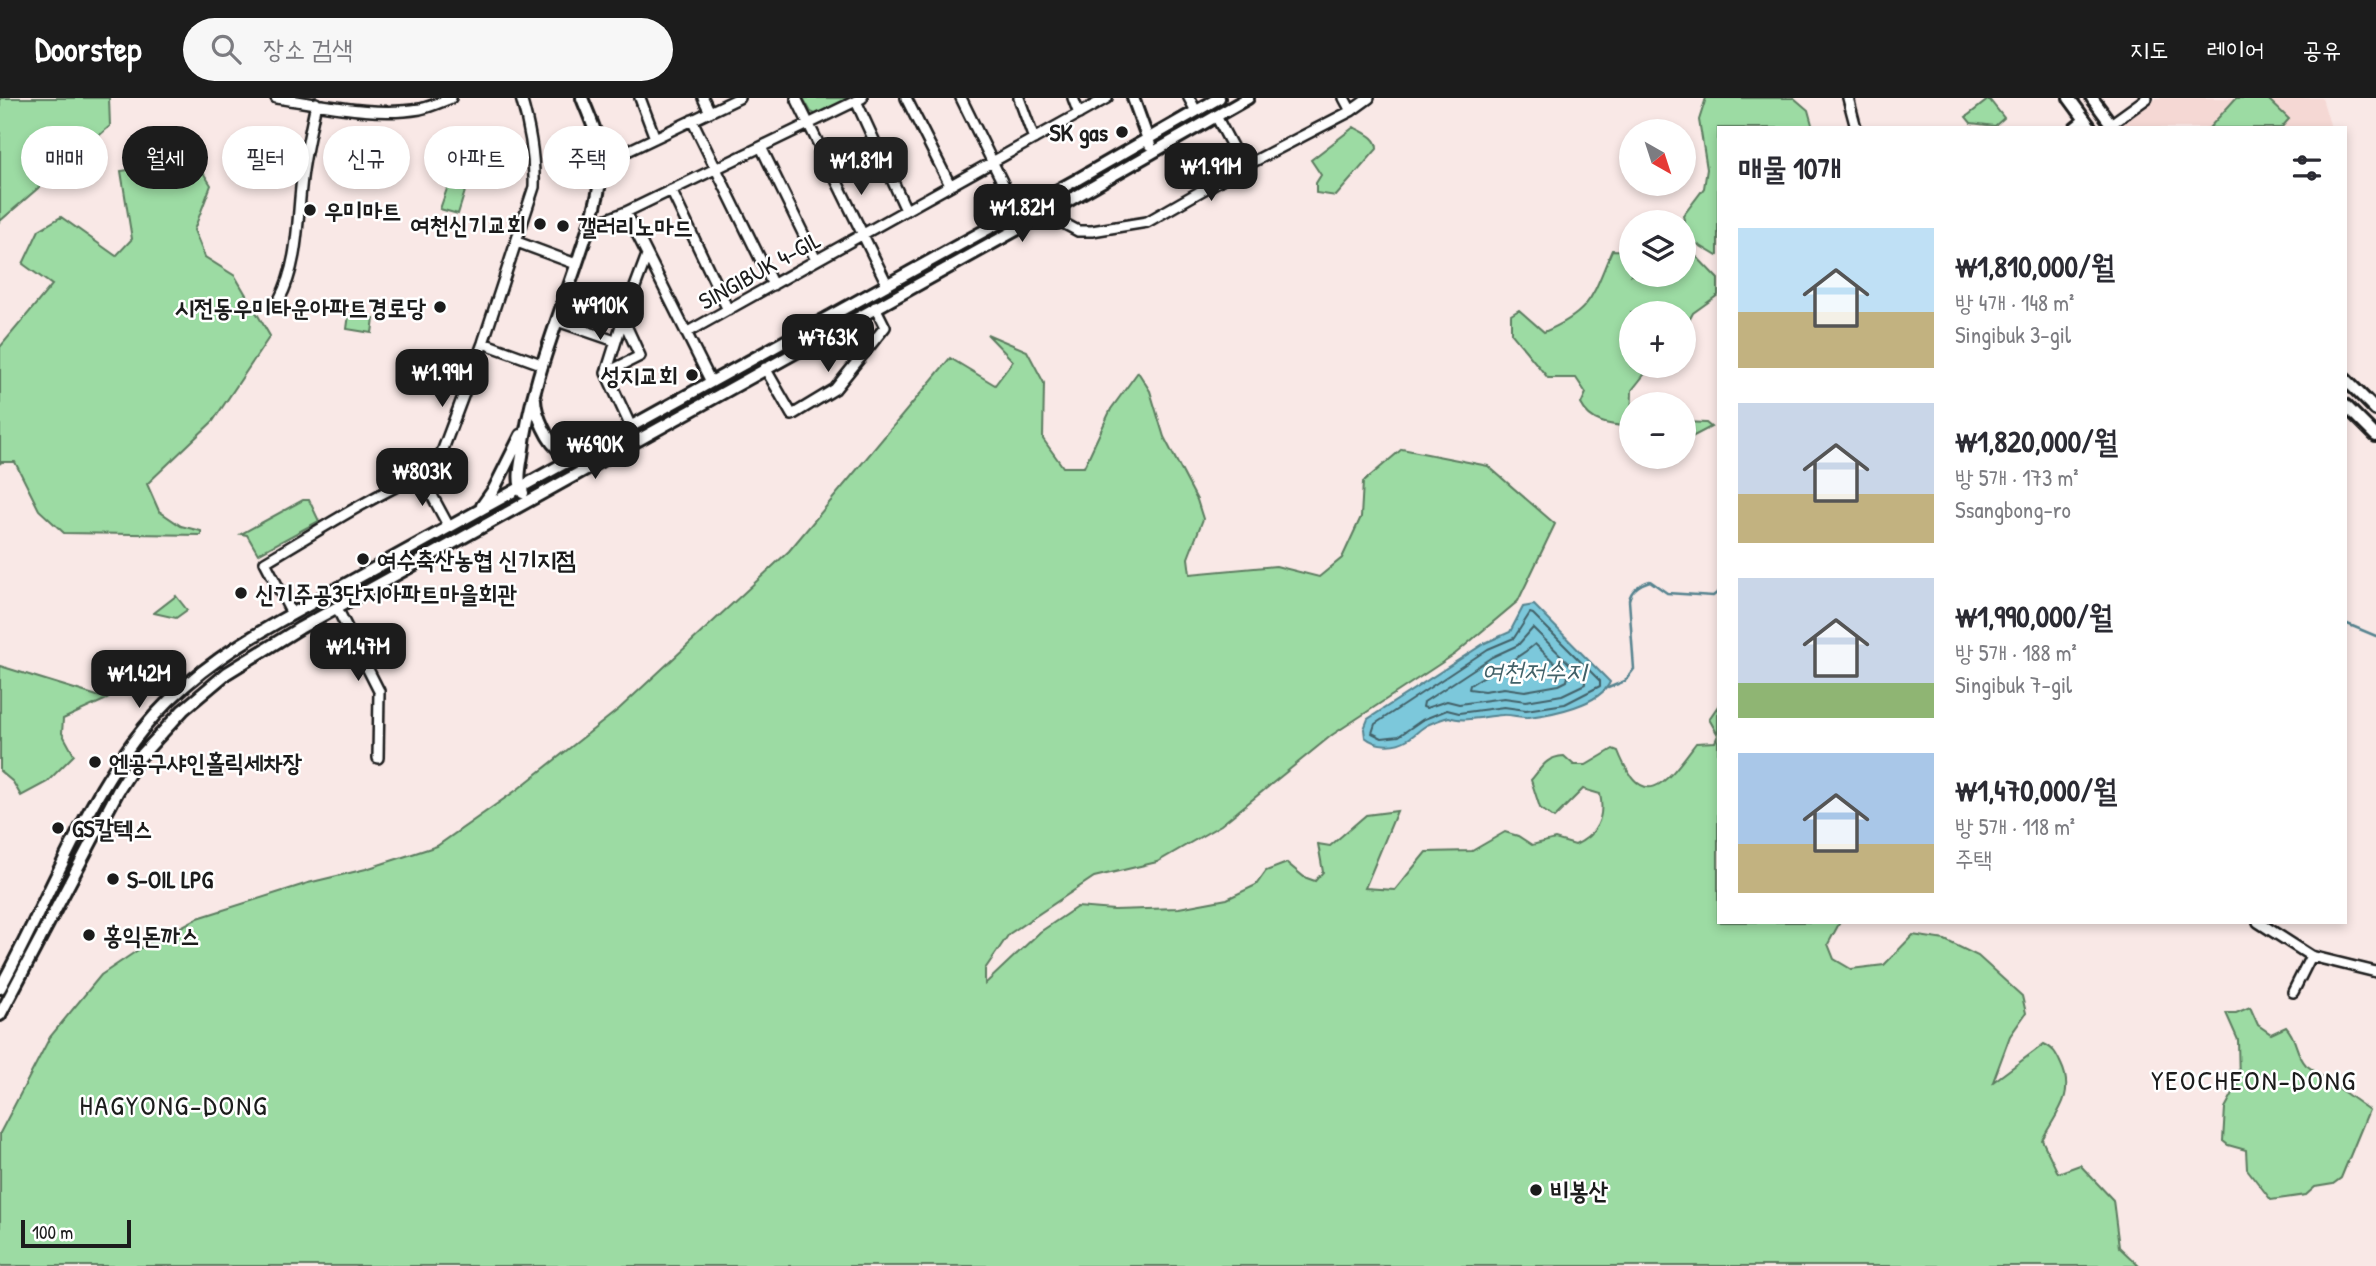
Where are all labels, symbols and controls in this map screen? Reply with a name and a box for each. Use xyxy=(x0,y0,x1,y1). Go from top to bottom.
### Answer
search box xyxy=(183,18,673,81)
text: Doorstep xyxy=(35,27,141,71)
icon: search xyxy=(207,30,245,68)
text: 장소 검색 xyxy=(263,31,353,66)
text: 지도 xyxy=(2130,33,2168,65)
text: 레이어 xyxy=(2206,33,2264,65)
text: 공유 xyxy=(2302,33,2341,65)
place label: SK gas xyxy=(1050,116,1108,149)
north arrow xyxy=(1619,119,1696,196)
map controls xyxy=(1619,119,1696,469)
marker: SK gas xyxy=(1114,124,1130,140)
chip: 매매 xyxy=(21,126,108,189)
chip: 월세 xyxy=(122,126,208,189)
chip: 필터 xyxy=(222,126,309,189)
chip: 신규 xyxy=(323,126,410,189)
chip: 아파트 xyxy=(424,126,529,189)
chip: 주택 xyxy=(543,126,630,189)
pin: ₩1.81M xyxy=(804,138,918,197)
text: ₩1.81M xyxy=(830,144,892,175)
pin: ₩1.91M xyxy=(1154,144,1268,203)
text: 매물 10개 xyxy=(1738,148,1842,188)
icon: filters xyxy=(2288,149,2326,187)
text: ₩1.91M xyxy=(1181,150,1241,181)
pin: ₩1.82M xyxy=(965,184,1079,244)
text: ₩1.82M xyxy=(990,191,1054,222)
place label: 우미마트 xyxy=(324,194,401,226)
marker: 우미마트 xyxy=(302,202,318,218)
place label: 여천신기교회 xyxy=(410,208,526,240)
place label: 갤러리노마드 xyxy=(577,210,693,242)
button: layers xyxy=(1619,210,1696,287)
marker: 여천신기교회 xyxy=(532,216,548,232)
marker: 갤러리노마드 xyxy=(555,218,571,234)
street label: SINGIBUK 4-GIL xyxy=(692,223,826,317)
text: ₩1,810,000/월 xyxy=(1955,246,2115,286)
icon: home xyxy=(1794,256,1878,340)
pin: ₩910K xyxy=(551,282,649,342)
text: 방 4개 · 148 m² xyxy=(1955,287,2074,318)
text: ₩910K xyxy=(572,289,628,320)
place label: 시전동우미타운아파트경로당 xyxy=(175,291,427,323)
marker: 시전동우미타운아파트경로당 xyxy=(432,299,448,315)
button: + xyxy=(1619,301,1696,378)
pin: ₩763K xyxy=(779,314,877,374)
text: Singibuk 3-gil xyxy=(1955,319,2071,350)
text: ₩763K xyxy=(798,321,858,352)
pin: ₩1.99M xyxy=(385,350,499,409)
text: ₩1.99M xyxy=(412,356,472,387)
place label: 성지교회 xyxy=(601,359,678,391)
marker: 성지교회 xyxy=(684,367,700,383)
button: − xyxy=(1619,392,1696,469)
text: ₩1,820,000/월 xyxy=(1955,421,2118,461)
pin: ₩690K xyxy=(546,422,644,481)
text: ₩690K xyxy=(566,428,624,459)
icon: home xyxy=(1794,431,1878,515)
pin: ₩803K xyxy=(373,448,471,508)
text: ₩803K xyxy=(392,455,452,486)
text: 방 5개 · 173 m² xyxy=(1955,462,2078,493)
text: Ssangbong-ro xyxy=(1955,494,2071,525)
place label: 여수축산농협 신기지점 xyxy=(377,543,576,575)
marker: 여수축산농협 신기지점 xyxy=(355,551,371,567)
place label: 신기주공3단지아파트마을회관 xyxy=(255,577,518,609)
marker: 신기주공3단지아파트마을회관 xyxy=(233,585,249,601)
text: ₩1,990,000/월 xyxy=(1955,596,2113,636)
icon: home xyxy=(1794,606,1878,690)
pin: ₩1.47M xyxy=(301,624,415,683)
text: ₩1.47M xyxy=(326,630,390,661)
text: 방 5개 · 188 m² xyxy=(1955,637,2077,668)
pin: ₩1.42M xyxy=(82,650,196,710)
water label: 여천저수지 xyxy=(1482,653,1589,688)
text: ₩1.42M xyxy=(107,657,171,688)
text: Singibuk 7-gil xyxy=(1955,669,2072,700)
place label: 엔공구샤인홀릭세차장 xyxy=(109,746,303,778)
marker: 엔공구샤인홀릭세차장 xyxy=(87,754,103,770)
text: ₩1,470,000/월 xyxy=(1955,770,2117,810)
icon: home xyxy=(1794,781,1878,865)
text: 방 5개 · 118 m² xyxy=(1955,811,2075,842)
place label: GS칼텍스 xyxy=(72,812,152,844)
marker: GS칼텍스 xyxy=(50,820,66,836)
text: 주택 xyxy=(1955,843,1992,874)
place label: S-OIL LPG xyxy=(127,863,214,895)
marker: S-OIL LPG xyxy=(105,871,121,887)
place label: 홍익돈까스 xyxy=(103,919,200,951)
marker: 홍익돈까스 xyxy=(81,927,97,943)
district label: YEOCHEON-DONG xyxy=(2151,1061,2357,1099)
district label: HAGYONG-DONG xyxy=(79,1086,269,1124)
place label: 비봉산 xyxy=(1550,1174,1609,1206)
marker: 비봉산 xyxy=(1528,1182,1544,1198)
scale bar xyxy=(21,1217,131,1249)
text: 100 m xyxy=(32,1219,73,1245)

